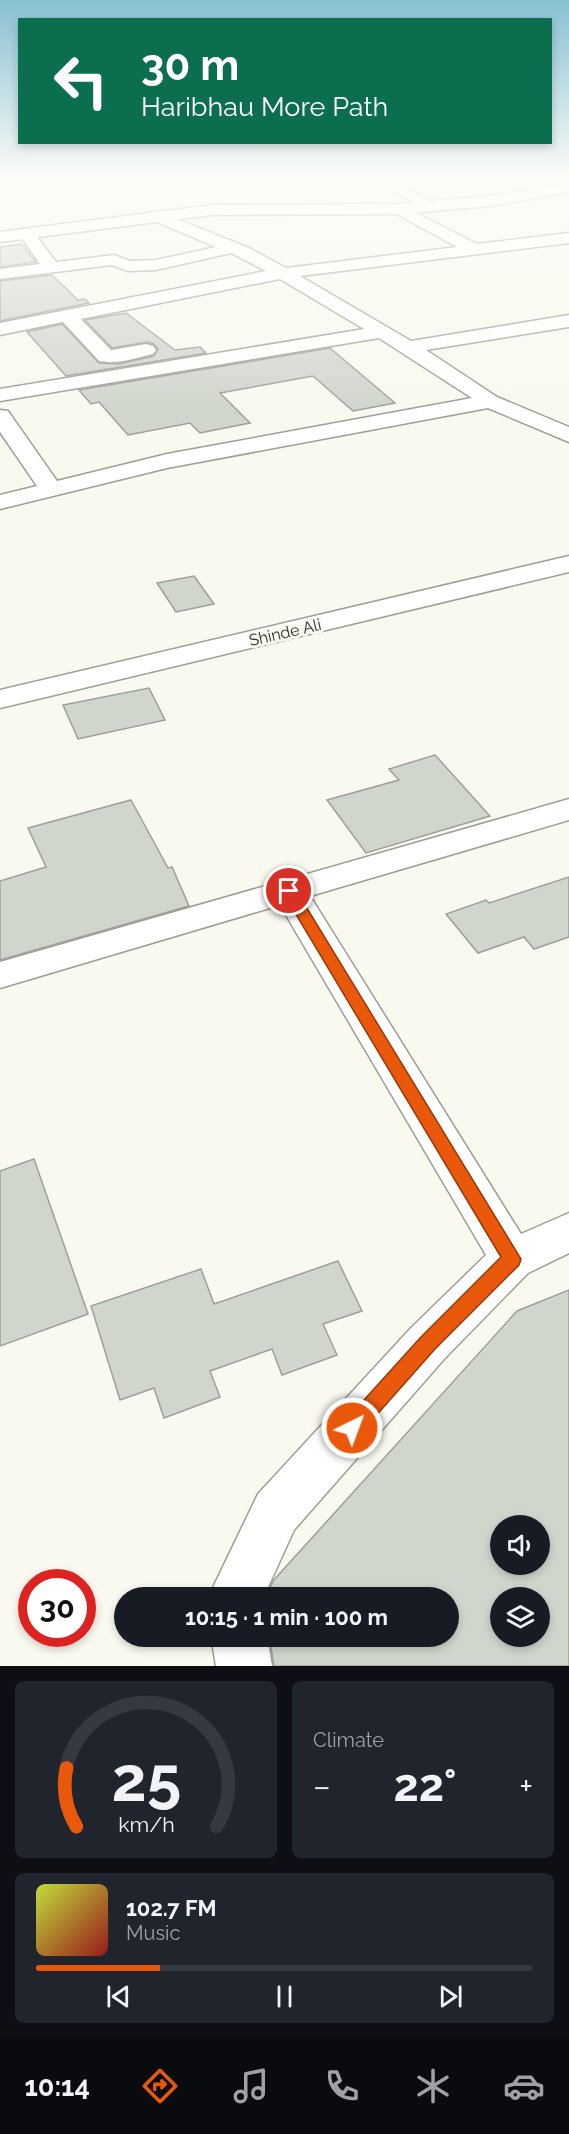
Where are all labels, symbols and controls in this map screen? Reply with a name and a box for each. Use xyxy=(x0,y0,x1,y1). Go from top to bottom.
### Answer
text: 30 m xyxy=(141,41,239,90)
icon: left xyxy=(42,42,120,120)
text: Haribhau More Path xyxy=(141,91,388,122)
street label: Shinde Ali xyxy=(247,615,323,650)
pin xyxy=(263,865,314,916)
icon: arrive xyxy=(272,874,305,907)
position arrow xyxy=(320,1396,384,1460)
map controls xyxy=(490,1515,550,1647)
button: sound xyxy=(490,1515,550,1575)
speed limit sign: 30 xyxy=(18,1569,96,1647)
button: layers xyxy=(490,1587,550,1647)
text: 10:15 · 1 min · 100 m xyxy=(185,1604,388,1630)
text: Climate xyxy=(313,1728,384,1752)
text: 25 xyxy=(111,1742,181,1816)
text: 22° xyxy=(393,1759,457,1812)
text: − xyxy=(313,1767,331,1806)
text: + xyxy=(519,1767,533,1806)
text: km/h xyxy=(118,1812,174,1837)
text: 102.7 FM xyxy=(126,1895,217,1921)
text: Music xyxy=(126,1921,180,1945)
icon: previous xyxy=(102,1980,135,2013)
icon: pause xyxy=(268,1980,301,2013)
icon: next xyxy=(434,1980,467,2013)
icon: directions xyxy=(139,2065,181,2107)
icon: music xyxy=(230,2065,272,2107)
icon: phone xyxy=(321,2065,363,2107)
icon: climate xyxy=(412,2065,454,2107)
icon: car xyxy=(503,2065,545,2107)
text: 10:14 xyxy=(24,2071,90,2102)

